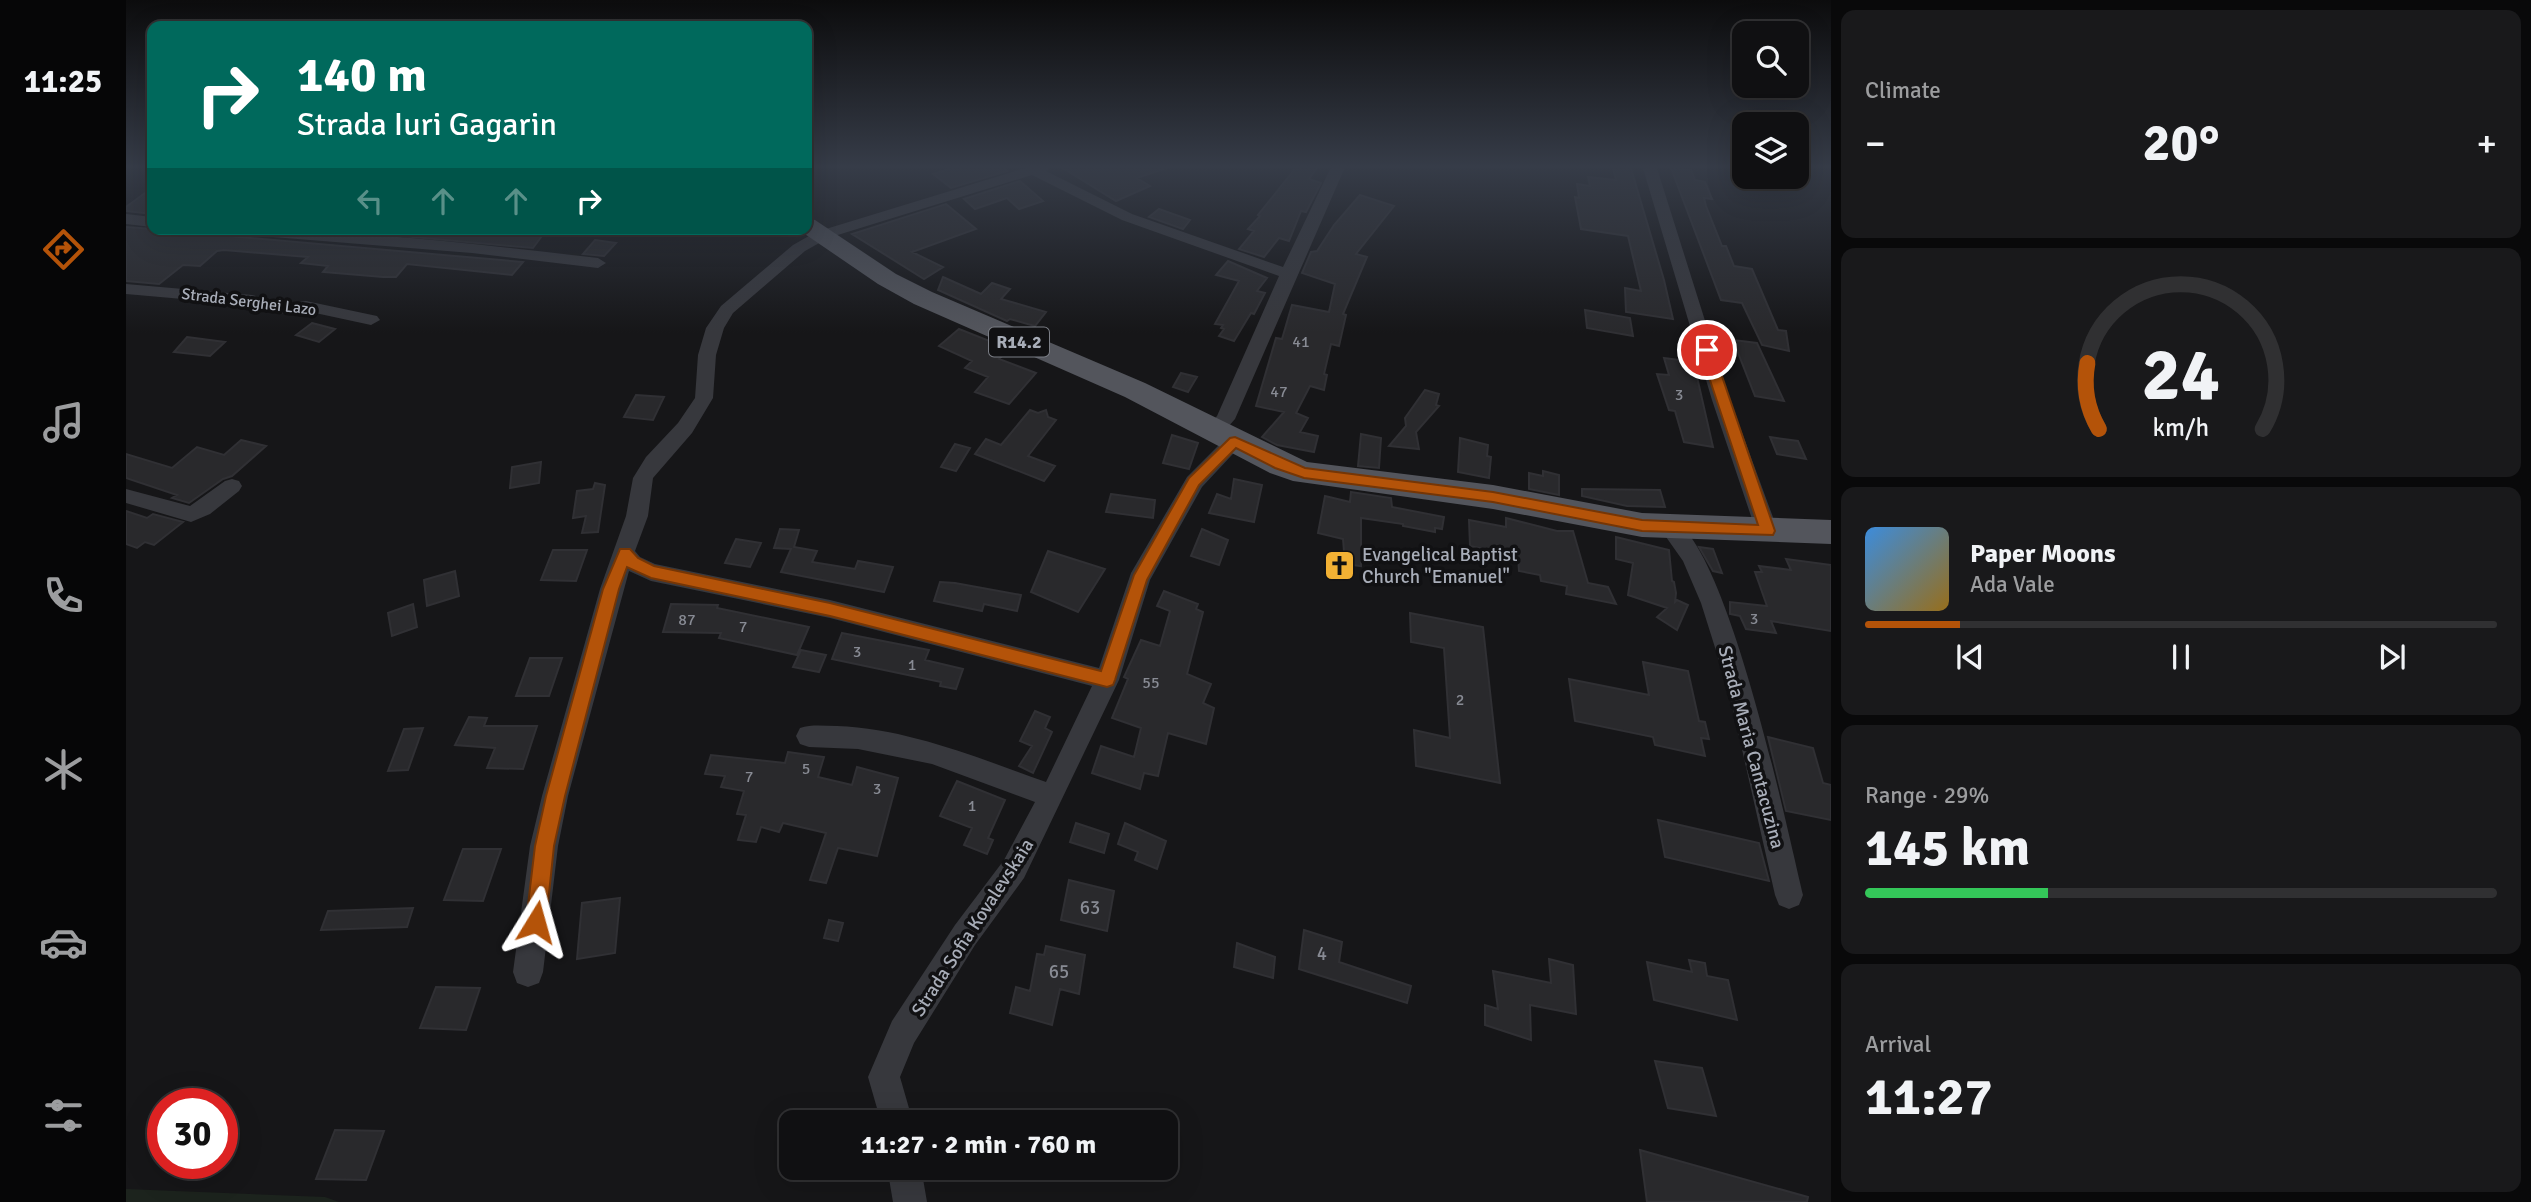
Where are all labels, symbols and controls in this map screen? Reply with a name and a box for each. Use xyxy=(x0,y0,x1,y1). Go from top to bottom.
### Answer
map controls xyxy=(1732,21,1809,189)
button: search xyxy=(1732,21,1809,98)
text: 140 m xyxy=(297,45,427,105)
icon: right xyxy=(182,49,273,140)
text: 11:25 xyxy=(24,62,102,101)
text: Climate xyxy=(1865,76,1941,105)
text: Strada Iuri Gagarin xyxy=(297,105,557,144)
text: 20° xyxy=(2143,111,2219,175)
button: layers xyxy=(1732,112,1809,189)
text: − xyxy=(1865,120,1886,167)
text: + xyxy=(2476,120,2497,167)
icon: left xyxy=(351,182,389,220)
icon: ahead xyxy=(424,182,462,220)
icon: ahead xyxy=(497,182,535,220)
icon: right xyxy=(570,182,608,220)
icon: directions xyxy=(39,225,88,274)
street label: Strada Serghei Lazo xyxy=(180,284,317,320)
pin xyxy=(1677,320,1737,380)
road number: R14.2 xyxy=(989,328,1049,356)
icon: arrive xyxy=(1688,331,1726,369)
text: 24 xyxy=(2142,331,2220,420)
house number: 41 xyxy=(1292,332,1310,352)
house number: 47 xyxy=(1270,382,1288,402)
house number: 3 xyxy=(1675,385,1683,405)
icon: music xyxy=(39,398,88,447)
text: km/h xyxy=(2153,411,2209,442)
text: Paper Moons xyxy=(1970,538,2116,570)
place label: Evangelical Baptist Church "Emanuel" xyxy=(1362,543,1518,589)
church icon: Evangelical Baptist Church "Emanuel" xyxy=(1322,548,1356,582)
text: Ada Vale xyxy=(1970,570,2055,599)
icon: phone xyxy=(39,571,88,620)
house number: 3 xyxy=(1750,609,1758,629)
house number: 87 xyxy=(678,610,696,630)
house number: 7 xyxy=(739,617,747,637)
icon: previous xyxy=(1951,638,1989,676)
icon: pause xyxy=(2162,638,2200,676)
icon: next xyxy=(2373,638,2411,676)
house number: 3 xyxy=(853,642,861,662)
street label: Strada Maria Cantacuzina xyxy=(1712,643,1790,851)
house number: 1 xyxy=(908,655,916,675)
house number: 55 xyxy=(1142,673,1160,693)
house number: 2 xyxy=(1456,690,1464,710)
icon: climate xyxy=(39,745,88,794)
house number: 5 xyxy=(802,759,810,779)
house number: 7 xyxy=(745,767,753,787)
house number: 3 xyxy=(873,779,881,799)
text: Range · 29% xyxy=(1865,781,1989,810)
house number: 1 xyxy=(968,796,976,816)
text: 145 km xyxy=(1865,816,2030,880)
street label: Strada Sofia Kovalevskaia xyxy=(906,834,1039,1021)
position arrow xyxy=(499,885,573,959)
house number: 63 xyxy=(1080,896,1100,920)
icon: car xyxy=(39,918,88,967)
house number: 4 xyxy=(1317,942,1327,966)
house number: 65 xyxy=(1049,960,1069,984)
text: Arrival xyxy=(1865,1030,1931,1059)
text: 11:27 xyxy=(1865,1065,1993,1129)
speed limit sign: 30 xyxy=(147,1088,238,1179)
icon: filters xyxy=(39,1091,88,1140)
text: 11:27 · 2 min · 760 m xyxy=(861,1129,1096,1161)

